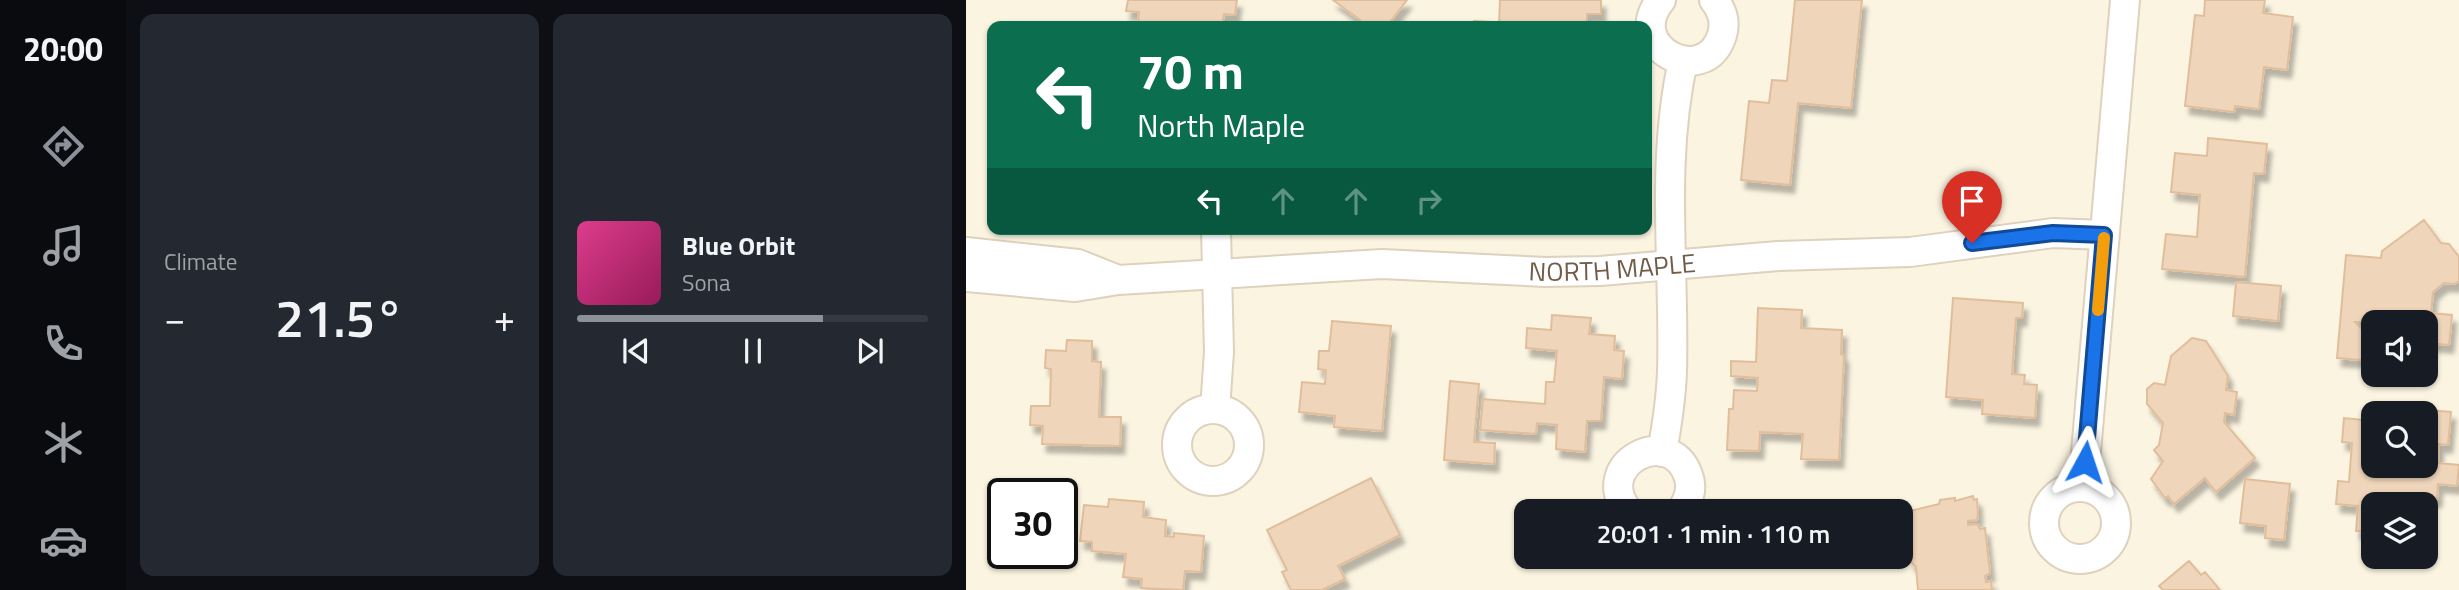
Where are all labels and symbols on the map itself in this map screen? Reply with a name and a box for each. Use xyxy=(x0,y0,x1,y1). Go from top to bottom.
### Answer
pin xyxy=(1942,171,2002,243)
street label: NORTH MAPLE xyxy=(1528,243,1697,291)
position arrow xyxy=(2048,425,2122,499)
speed limit sign: 30 xyxy=(987,478,1078,569)

